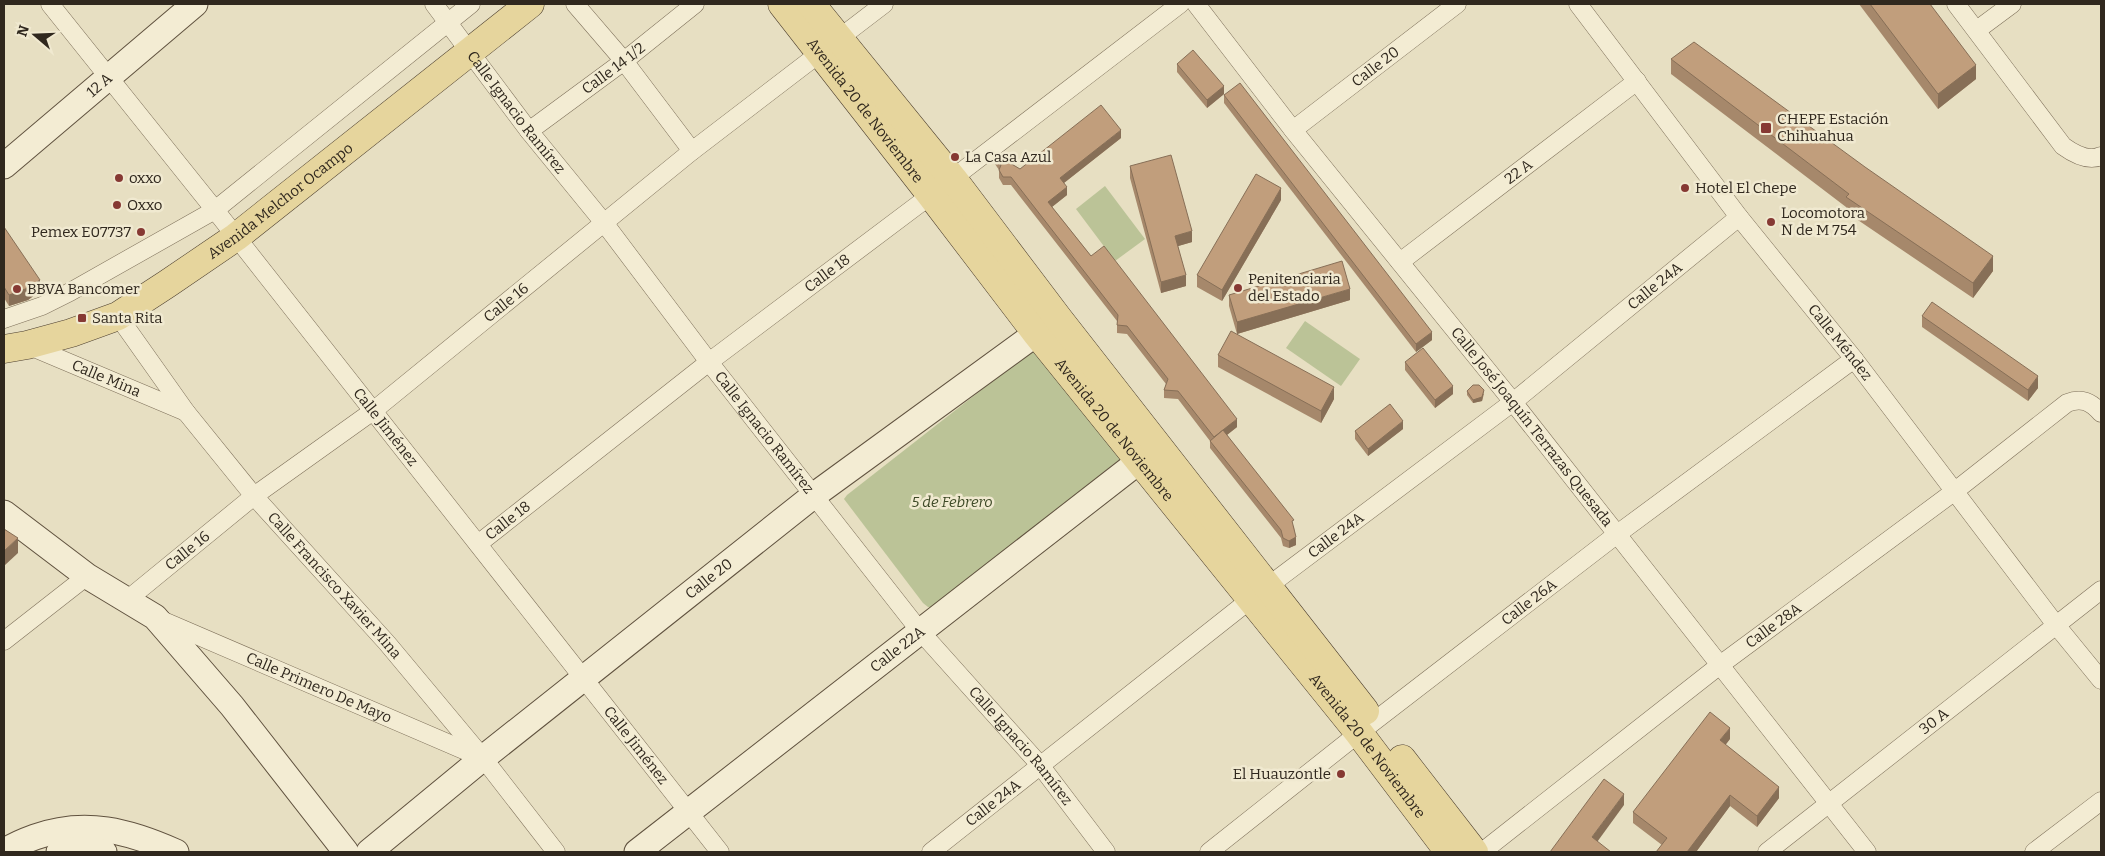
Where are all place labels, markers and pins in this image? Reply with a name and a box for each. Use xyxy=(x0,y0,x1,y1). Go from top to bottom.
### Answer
place label: CHEPE Estación Chihuahua xyxy=(1777,110,1889,145)
marker: CHEPE Estación Chihuahua xyxy=(1759,121,1773,135)
place label: La Casa Azul xyxy=(965,148,1051,166)
marker: La Casa Azul xyxy=(949,151,961,163)
place label: oxxo xyxy=(129,169,162,187)
marker: oxxo xyxy=(113,172,125,184)
place label: Hotel El Chepe xyxy=(1695,179,1797,197)
marker: Hotel El Chepe xyxy=(1679,182,1691,194)
place label: Oxxo xyxy=(127,196,162,214)
marker: Oxxo xyxy=(111,199,123,211)
place label: Locomotora N de M 754 xyxy=(1781,204,1865,239)
marker: Locomotora N de M 754 xyxy=(1765,216,1777,228)
place label: Pemex E07737 xyxy=(31,223,131,241)
marker: Pemex E07737 xyxy=(135,226,147,238)
place label: Penitenciaria del Estado xyxy=(1248,270,1341,305)
place label: BBVA Bancomer xyxy=(27,280,140,298)
marker: Penitenciaria del Estado xyxy=(1232,282,1244,294)
marker: BBVA Bancomer xyxy=(11,283,23,295)
place label: Santa Rita xyxy=(92,309,162,327)
marker: Santa Rita xyxy=(76,312,88,324)
place label: El Huauzontle xyxy=(1233,765,1331,783)
marker: El Huauzontle xyxy=(1335,768,1347,780)

